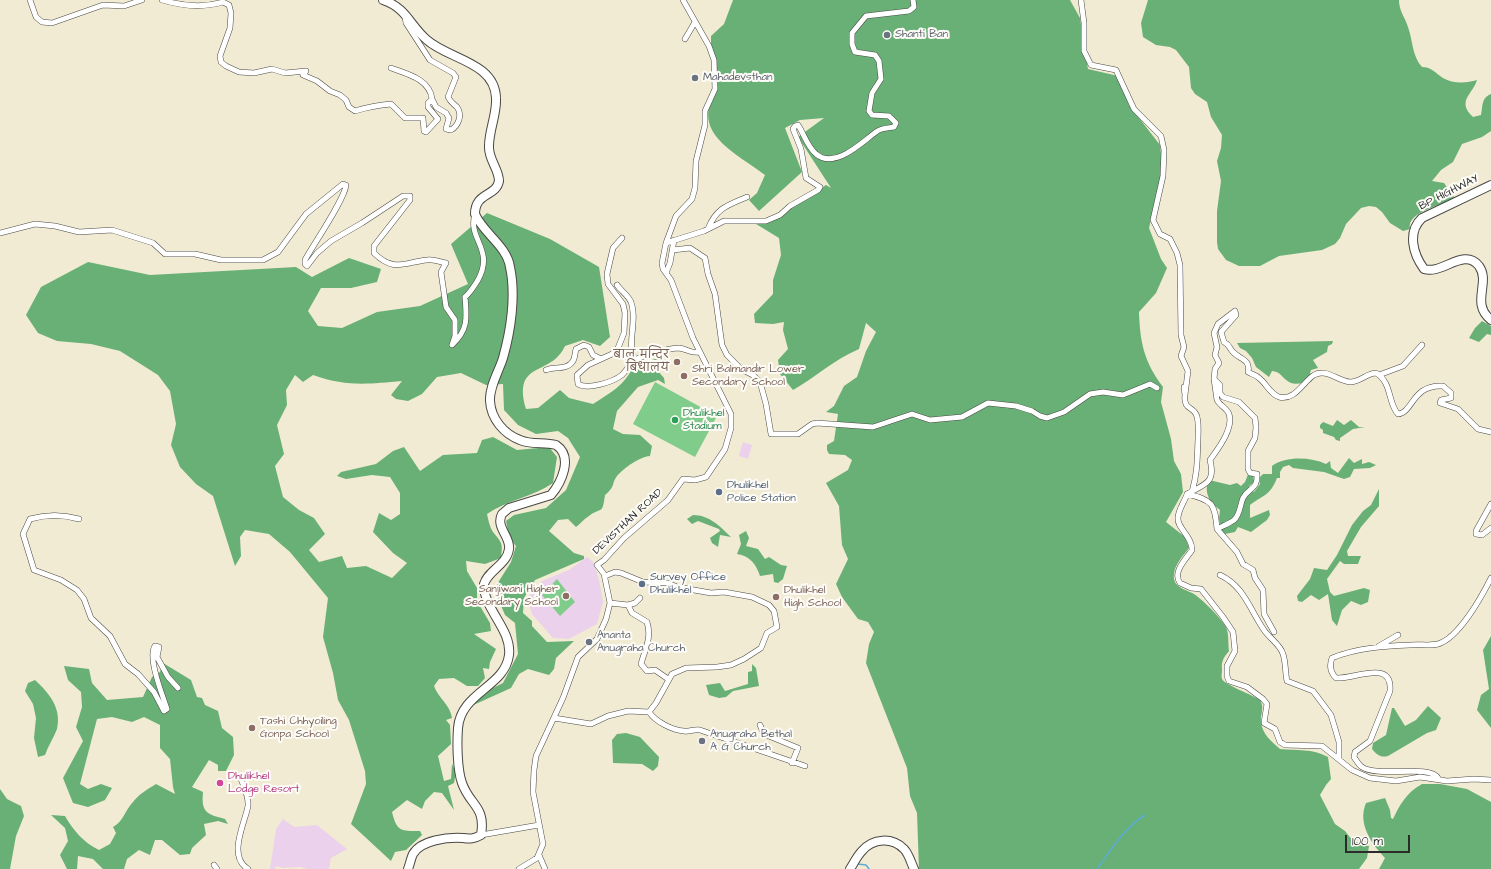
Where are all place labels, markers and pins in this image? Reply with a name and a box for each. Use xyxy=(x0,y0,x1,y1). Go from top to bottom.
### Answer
place label: Shanti Ban xyxy=(895,28,948,42)
marker: Shanti Ban xyxy=(882,30,892,40)
place label: Mahadevsthan xyxy=(703,71,773,85)
marker: Mahadevsthan xyxy=(690,73,700,83)
place label: बाल मन्दिर बिधालय xyxy=(614,349,669,375)
marker: बाल मन्दिर बिधालय xyxy=(672,357,682,367)
place label: Shri Balmandir Lower Secondary School xyxy=(692,363,804,389)
marker: Shri Balmandir Lower Secondary School xyxy=(679,371,689,381)
place label: Dhulikhel Stadium xyxy=(683,407,724,433)
marker: Dhulikhel Stadium xyxy=(670,415,680,425)
place label: Dhulikhel Police Station xyxy=(727,479,796,505)
marker: Dhulikhel Police Station xyxy=(714,487,724,497)
place label: Survey Office Dhulikhel xyxy=(650,571,726,597)
marker: Survey Office Dhulikhel xyxy=(637,579,647,589)
place label: Sanjiwani Higher Secondary School xyxy=(465,583,558,609)
place label: Dhulikhel High School xyxy=(784,584,841,610)
marker: Sanjiwani Higher Secondary School xyxy=(561,591,571,601)
marker: Dhulikhel High School xyxy=(771,592,781,602)
place label: Ananta Anugraha Church xyxy=(597,629,685,655)
marker: Ananta Anugraha Church xyxy=(584,637,594,647)
place label: Tashi Chhyoiling Gonpa School xyxy=(260,715,337,741)
marker: Tashi Chhyoiling Gonpa School xyxy=(247,723,257,733)
place label: Anugraha Bethal A G Church xyxy=(710,728,792,754)
marker: Anugraha Bethal A G Church xyxy=(697,736,707,746)
place label: Dhulikhel Lodge Resort xyxy=(228,770,299,796)
marker: Dhulikhel Lodge Resort xyxy=(215,778,225,788)

